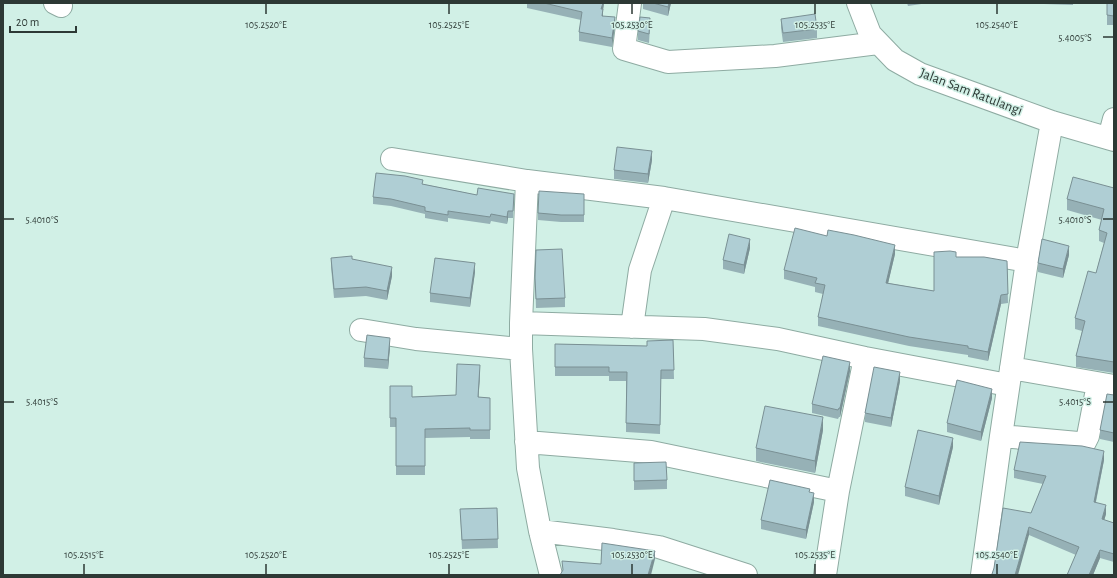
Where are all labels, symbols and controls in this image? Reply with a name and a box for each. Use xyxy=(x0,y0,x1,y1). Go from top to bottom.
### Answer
scale bar xyxy=(10,8,76,34)
text: 20 m xyxy=(16,16,39,28)
text: 105.2520°E xyxy=(245,20,287,30)
text: 105.2525°E xyxy=(429,20,469,30)
text: 105.2530°E xyxy=(611,20,653,30)
text: 105.2535°E xyxy=(795,20,835,30)
text: 105.2540°E xyxy=(976,20,1018,30)
text: 5.4005°S xyxy=(1058,33,1092,43)
street label: Jalan Sam Ratulangi xyxy=(918,66,1024,118)
text: 5.4010°S xyxy=(26,215,59,225)
text: 5.4010°S xyxy=(1059,215,1092,225)
text: 5.4015°S xyxy=(26,397,58,407)
text: 5.4015°S xyxy=(1059,397,1091,407)
text: 105.2515°E xyxy=(64,550,104,560)
text: 105.2520°E xyxy=(245,550,287,560)
text: 105.2525°E xyxy=(429,550,469,560)
text: 105.2530°E xyxy=(611,550,653,560)
text: 105.2535°E xyxy=(795,550,835,560)
text: 105.2540°E xyxy=(976,550,1018,560)

